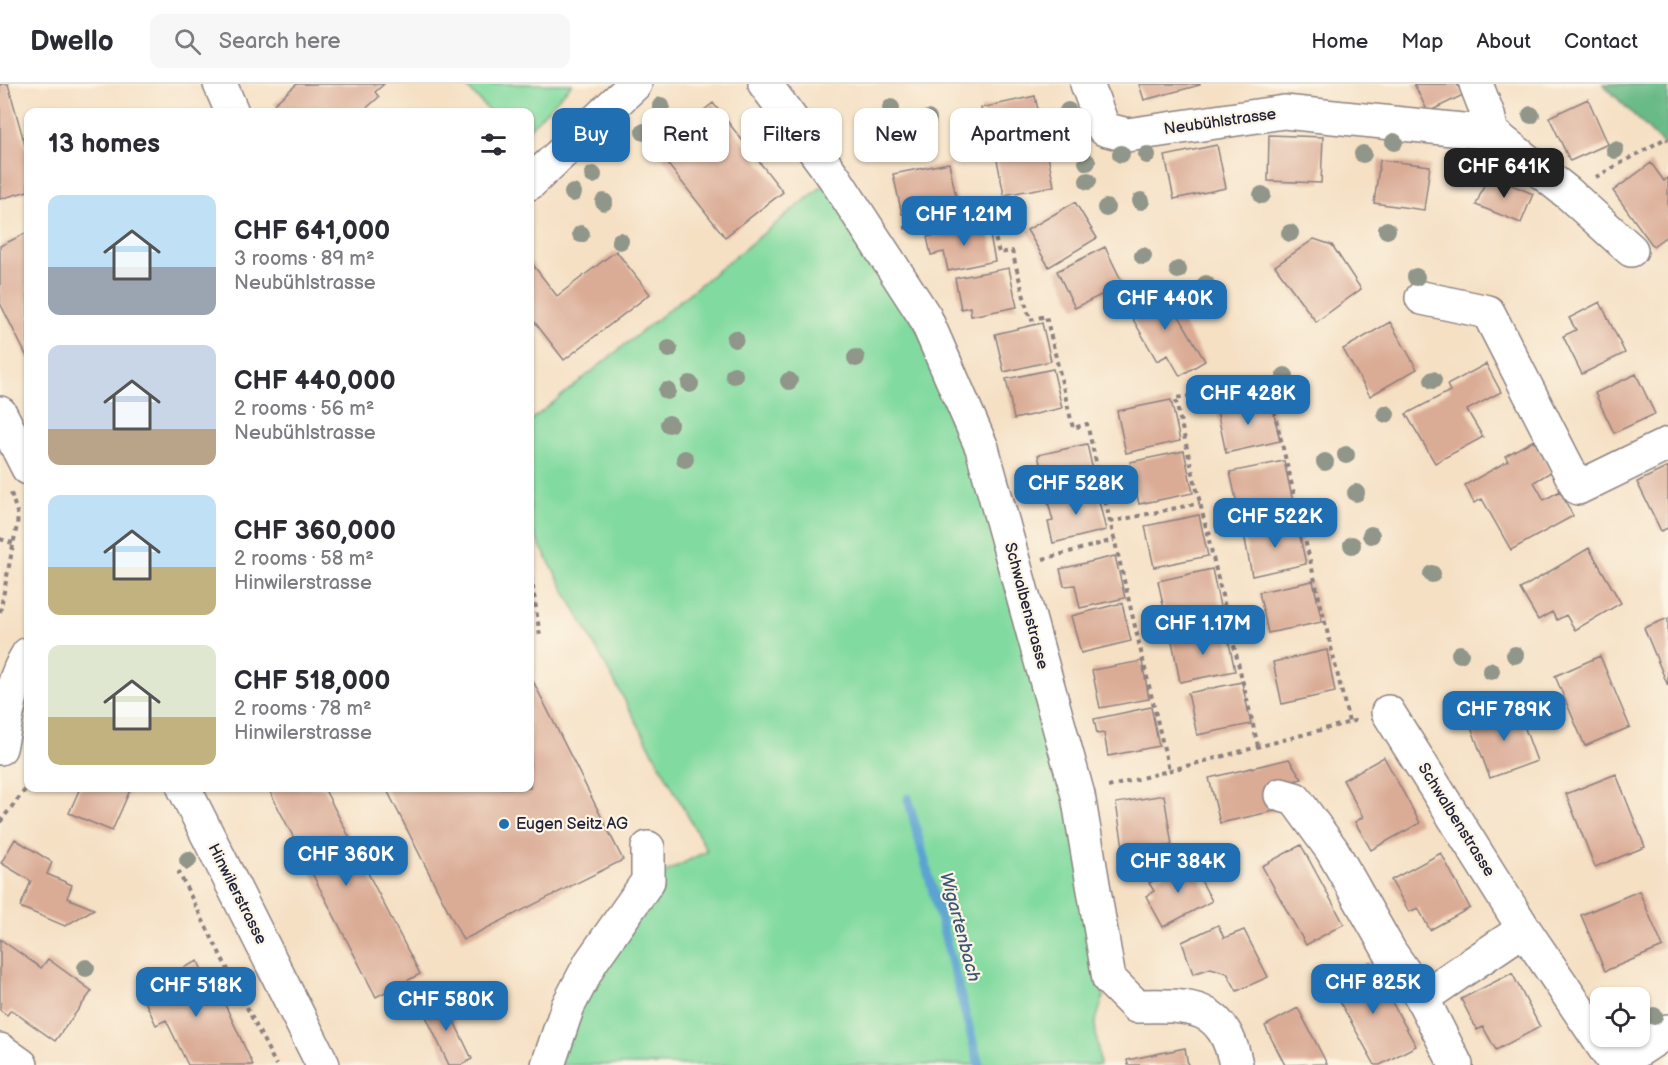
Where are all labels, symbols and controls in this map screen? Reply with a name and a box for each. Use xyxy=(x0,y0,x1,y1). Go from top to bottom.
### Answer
search box xyxy=(150,14,570,68)
text: Dwello xyxy=(30,25,114,58)
icon: search xyxy=(171,25,204,58)
text: Search here xyxy=(219,28,341,55)
text: Home xyxy=(1311,29,1368,54)
text: Map xyxy=(1401,29,1443,54)
text: About xyxy=(1476,29,1531,54)
text: Contact xyxy=(1564,29,1638,54)
street label: Neubühlstrasse xyxy=(1163,105,1278,139)
chip: Buy xyxy=(552,108,630,162)
chip: Rent xyxy=(642,108,729,162)
chip: Filters xyxy=(741,108,842,162)
chip: New xyxy=(854,108,938,162)
chip: Apartment xyxy=(950,108,1091,162)
icon: filters xyxy=(477,128,510,161)
text: 13 homes xyxy=(48,129,160,160)
pin: CHF 641K xyxy=(1442,148,1566,199)
text: CHF 641K xyxy=(1458,155,1550,179)
pin: CHF 1.21M xyxy=(895,196,1033,247)
text: CHF 1.21M xyxy=(916,203,1012,227)
text: CHF 641,000 xyxy=(234,216,390,247)
icon: home xyxy=(96,219,168,291)
text: 3 rooms · 89 m² xyxy=(234,247,375,271)
text: Neubühlstrasse xyxy=(234,271,376,295)
pin: CHF 440K xyxy=(1103,280,1227,331)
text: CHF 440K xyxy=(1117,287,1213,311)
text: CHF 440,000 xyxy=(234,366,396,397)
icon: home xyxy=(96,369,168,441)
pin: CHF 428K xyxy=(1186,375,1310,426)
text: CHF 428K xyxy=(1200,382,1296,406)
text: 2 rooms · 56 m² xyxy=(234,397,374,421)
text: Neubühlstrasse xyxy=(234,421,376,445)
pin: CHF 528K xyxy=(1014,465,1138,516)
text: CHF 528K xyxy=(1028,472,1124,496)
pin: CHF 522K xyxy=(1213,498,1337,549)
text: CHF 522K xyxy=(1227,505,1323,529)
text: CHF 360,000 xyxy=(234,516,396,547)
icon: home xyxy=(96,519,168,591)
street label: Schwalbenstrasse xyxy=(1000,541,1052,672)
text: 2 rooms · 58 m² xyxy=(234,547,374,571)
text: Hinwilerstrasse xyxy=(234,571,372,595)
pin: CHF 1.17M xyxy=(1134,605,1272,656)
text: CHF 1.17M xyxy=(1155,612,1251,636)
text: CHF 518,000 xyxy=(234,666,390,697)
icon: home xyxy=(96,669,168,741)
pin: CHF 789K xyxy=(1442,691,1566,742)
text: 2 rooms · 78 m² xyxy=(234,697,372,721)
text: CHF 789K xyxy=(1457,698,1551,722)
text: Hinwilerstrasse xyxy=(234,721,372,745)
street label: Schwalbenstrasse xyxy=(1413,760,1499,881)
place label: Eugen Seitz AG xyxy=(516,815,628,834)
marker: Eugen Seitz AG xyxy=(497,817,511,831)
pin: CHF 360K xyxy=(284,836,408,887)
street label: Hinwilerstrasse xyxy=(204,841,271,948)
text: CHF 360K xyxy=(298,843,394,867)
pin: CHF 384K xyxy=(1116,843,1240,894)
text: CHF 384K xyxy=(1130,850,1226,874)
water label: Wigartenbach xyxy=(935,870,985,984)
pin: CHF 825K xyxy=(1311,964,1435,1015)
pin: CHF 518K xyxy=(134,967,258,1018)
text: CHF 825K xyxy=(1325,971,1421,995)
text: CHF 518K xyxy=(150,974,242,998)
pin: CHF 580K xyxy=(384,981,508,1032)
map controls xyxy=(1590,987,1650,1047)
button: locate xyxy=(1590,987,1650,1047)
text: CHF 580K xyxy=(398,988,494,1012)

